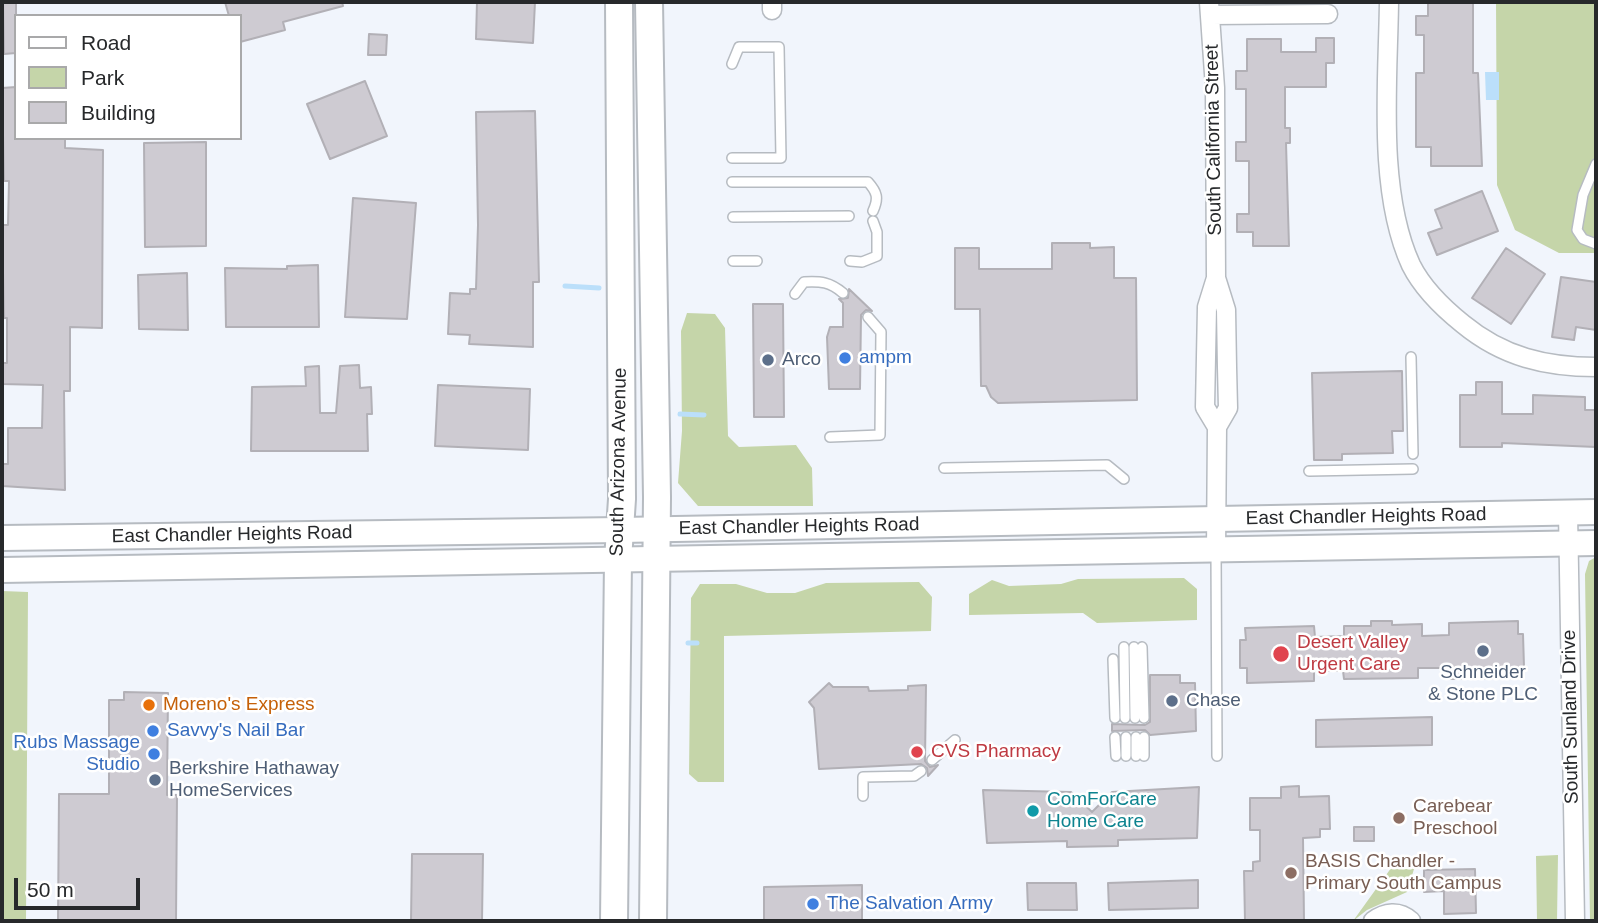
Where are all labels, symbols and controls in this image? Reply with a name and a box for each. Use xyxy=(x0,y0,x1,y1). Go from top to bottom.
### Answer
legend xyxy=(14,14,242,140)
text: Road xyxy=(81,31,131,54)
street label: South California Street xyxy=(1201,44,1227,236)
text: Park xyxy=(81,66,124,89)
text: Building xyxy=(81,101,156,124)
place label: ampm xyxy=(859,347,912,369)
place label: Arco xyxy=(782,349,821,371)
marker: ampm xyxy=(837,350,853,366)
marker: Arco xyxy=(760,352,776,368)
street label: South Arizona Avenue xyxy=(606,367,632,557)
street label: East Chandler Heights Road xyxy=(1245,504,1487,530)
street label: East Chandler Heights Road xyxy=(678,514,920,540)
street label: East Chandler Heights Road xyxy=(111,522,353,548)
street label: South Sunland Drive xyxy=(1558,630,1584,804)
place label: Desert Valley Urgent Care xyxy=(1297,632,1409,676)
marker: Schneider & Stone PLC xyxy=(1475,643,1491,659)
marker: Desert Valley Urgent Care xyxy=(1271,644,1291,664)
place label: Schneider & Stone PLC xyxy=(1428,662,1538,706)
place label: Chase xyxy=(1186,690,1241,712)
marker: Chase xyxy=(1164,693,1180,709)
place label: Moreno's Express xyxy=(163,694,314,716)
marker: Moreno's Express xyxy=(141,697,157,713)
place label: Savvy's Nail Bar xyxy=(167,720,305,742)
marker: Savvy's Nail Bar xyxy=(145,723,161,739)
place label: Rubs Massage Studio xyxy=(13,732,140,776)
place label: CVS Pharmacy xyxy=(931,741,1061,763)
marker: CVS Pharmacy xyxy=(909,744,925,760)
marker: Rubs Massage Studio xyxy=(146,746,162,762)
place label: Berkshire Hathaway HomeServices xyxy=(169,758,339,802)
marker: Berkshire Hathaway HomeServices xyxy=(147,772,163,788)
place label: ComForCare Home Care xyxy=(1047,789,1157,833)
place label: Carebear Preschool xyxy=(1413,796,1497,840)
marker: ComForCare Home Care xyxy=(1025,803,1041,819)
marker: Carebear Preschool xyxy=(1391,810,1407,826)
place label: BASIS Chandler - Primary South Campus xyxy=(1305,851,1501,895)
scale bar xyxy=(18,864,144,908)
marker: BASIS Chandler - Primary South Campus xyxy=(1283,865,1299,881)
text: 50 m xyxy=(27,878,74,901)
place label: The Salvation Army xyxy=(827,893,993,915)
marker: The Salvation Army xyxy=(805,896,821,912)

